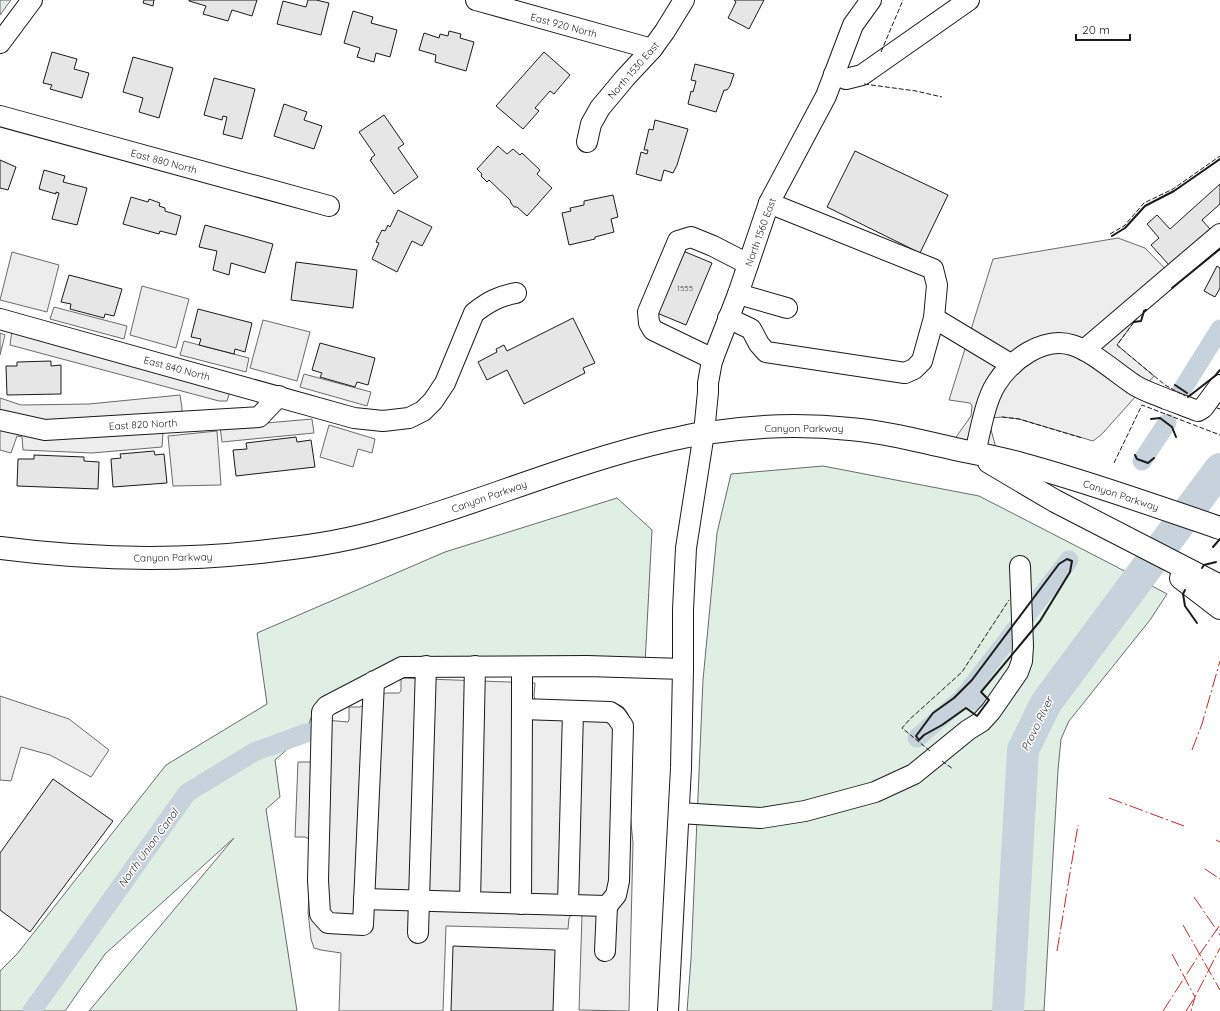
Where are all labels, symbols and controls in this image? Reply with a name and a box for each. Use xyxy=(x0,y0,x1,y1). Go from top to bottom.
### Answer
street label: East 920 North xyxy=(529,10,599,41)
scale bar xyxy=(1076,16,1130,42)
text: 20 m xyxy=(1082,22,1110,37)
street label: North 1530 East xyxy=(605,38,662,102)
street label: East 880 North xyxy=(129,146,199,177)
street label: North 1560 East xyxy=(742,196,779,268)
house number: 1555 xyxy=(677,283,693,293)
street label: East 840 North xyxy=(142,353,211,384)
street label: East 820 North xyxy=(109,416,178,433)
street label: Canyon Parkway xyxy=(765,422,843,435)
street label: Canyon Parkway xyxy=(450,477,529,515)
street label: Canyon Parkway xyxy=(1081,477,1160,514)
street label: Canyon Parkway xyxy=(133,550,213,565)
water label: Provo River xyxy=(1018,693,1057,753)
water label: North Union Canal xyxy=(115,805,182,890)

